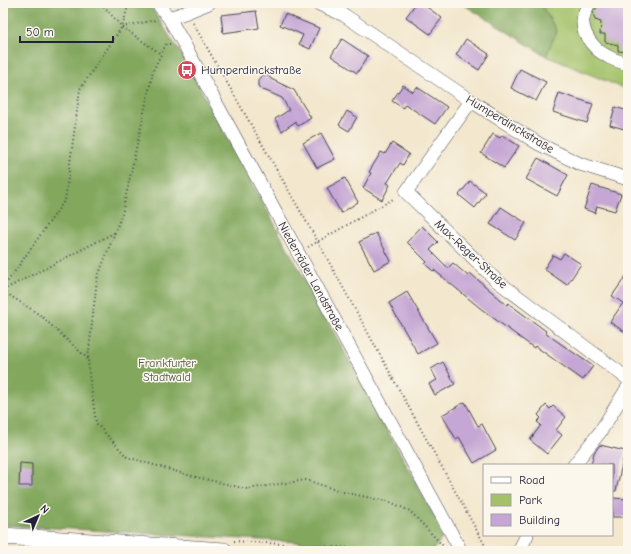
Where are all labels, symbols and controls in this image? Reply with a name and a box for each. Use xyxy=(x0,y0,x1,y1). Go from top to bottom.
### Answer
scale bar xyxy=(20,18,113,44)
text: 50 m xyxy=(26,25,54,39)
bus stop icon: Humperdinckstraße xyxy=(176,59,198,81)
place label: Humperdinckstraße xyxy=(201,63,301,77)
street label: Humperdinckstraße xyxy=(463,92,557,156)
street label: Max-Reger-Straße xyxy=(432,217,510,291)
street label: Niederräder Landstraße xyxy=(275,219,347,333)
park label: Frankfurter Stadtwald xyxy=(138,356,196,384)
legend xyxy=(483,464,613,536)
text: Road xyxy=(519,473,545,487)
text: Park xyxy=(519,493,542,507)
north arrow xyxy=(18,496,58,536)
text: N xyxy=(37,502,52,516)
text: Building xyxy=(519,513,560,527)

